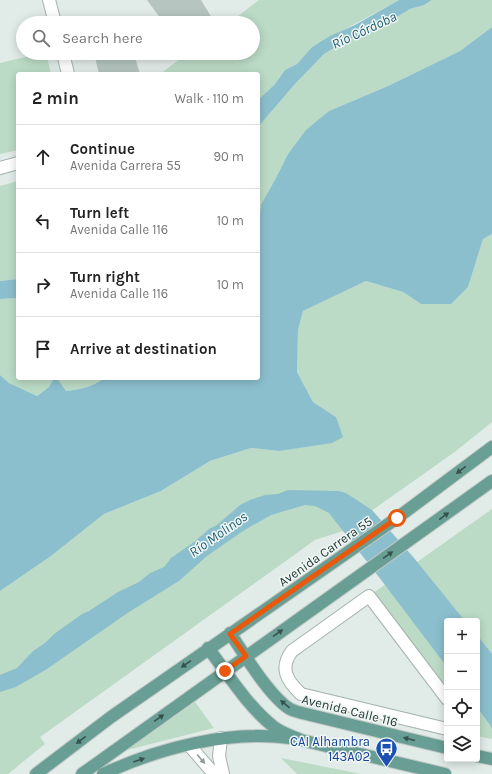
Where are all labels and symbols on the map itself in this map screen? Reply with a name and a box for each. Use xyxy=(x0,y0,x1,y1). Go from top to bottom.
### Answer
water label: Río Córdoba xyxy=(329,8,399,53)
one-way arrow xyxy=(455,466,466,474)
water label: Río Molinos xyxy=(186,508,251,561)
route start xyxy=(388,509,406,527)
one-way arrow xyxy=(438,512,449,520)
street label: Avenida Carrera 55 xyxy=(276,513,375,589)
one-way arrow xyxy=(383,551,394,559)
one-way arrow xyxy=(272,629,283,638)
one-way arrow xyxy=(181,660,192,668)
route end xyxy=(216,662,234,680)
street label: Avenida Calle 116 xyxy=(300,691,399,730)
one-way arrow xyxy=(279,700,290,709)
one-way arrow xyxy=(154,714,164,722)
place label: CAI Alhambra 143A02 xyxy=(290,734,370,764)
one-way arrow xyxy=(75,735,86,744)
bus stop icon: CAI Alhambra 143A02 xyxy=(373,735,399,768)
one-way arrow xyxy=(403,736,415,742)
one-way arrow xyxy=(197,754,206,765)
one-way arrow xyxy=(134,756,146,762)

